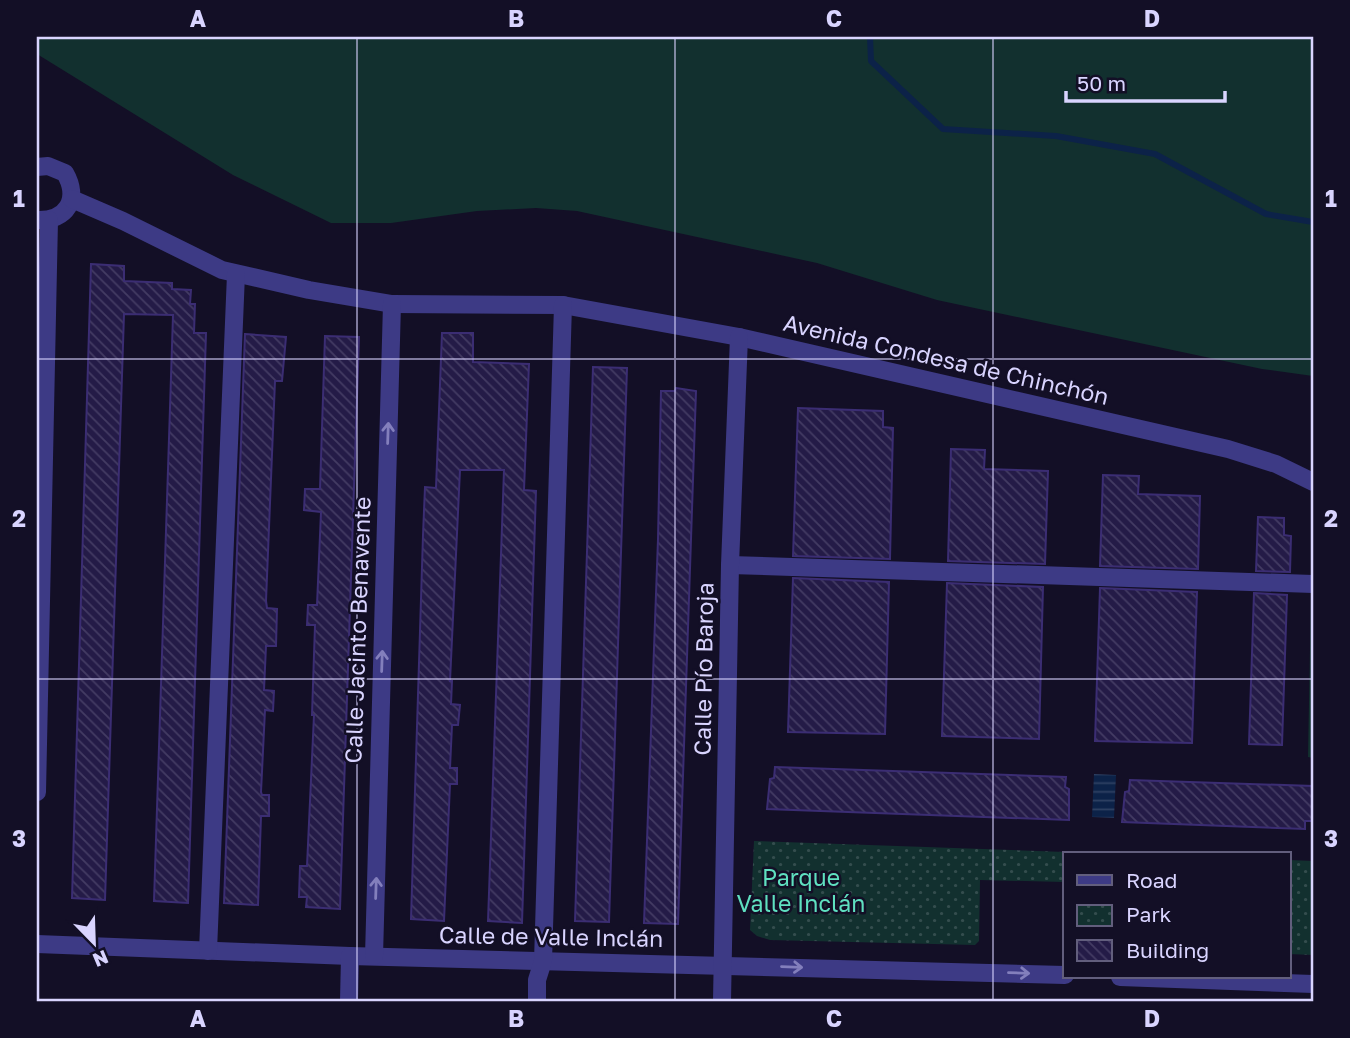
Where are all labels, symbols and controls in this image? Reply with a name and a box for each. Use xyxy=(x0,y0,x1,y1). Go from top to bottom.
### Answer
text: A xyxy=(190,4,207,32)
text: B xyxy=(508,4,524,32)
text: C xyxy=(826,4,842,32)
text: D xyxy=(1144,4,1160,32)
scale bar xyxy=(1066,60,1226,104)
text: 50 m xyxy=(1077,70,1126,96)
text: 1 xyxy=(13,184,25,212)
text: 1 xyxy=(1325,184,1337,212)
street label: Avenida Condesa de Chinchón xyxy=(781,308,1112,410)
one-way arrow xyxy=(382,422,395,445)
street label: Calle Jacinto Benavente xyxy=(338,496,376,764)
text: 2 xyxy=(12,504,26,532)
text: 2 xyxy=(1324,504,1338,532)
street label: Calle Pío Baroja xyxy=(687,582,719,756)
one-way arrow xyxy=(375,649,389,672)
text: 3 xyxy=(12,824,26,852)
text: 3 xyxy=(1324,824,1338,852)
legend xyxy=(1063,852,1290,978)
park label: Parque Valle Inclán xyxy=(736,863,866,917)
text: Road xyxy=(1126,867,1177,893)
one-way arrow xyxy=(369,877,382,900)
text: Park xyxy=(1126,901,1172,927)
north arrow xyxy=(60,908,130,978)
street label: Calle de Valle Inclán xyxy=(439,920,663,952)
text: Building xyxy=(1126,937,1209,963)
text: N xyxy=(90,946,112,973)
one-way arrow xyxy=(780,960,803,974)
one-way arrow xyxy=(1007,966,1030,980)
text: A xyxy=(190,1004,207,1032)
text: B xyxy=(508,1004,524,1032)
text: C xyxy=(826,1004,842,1032)
text: D xyxy=(1144,1004,1160,1032)

